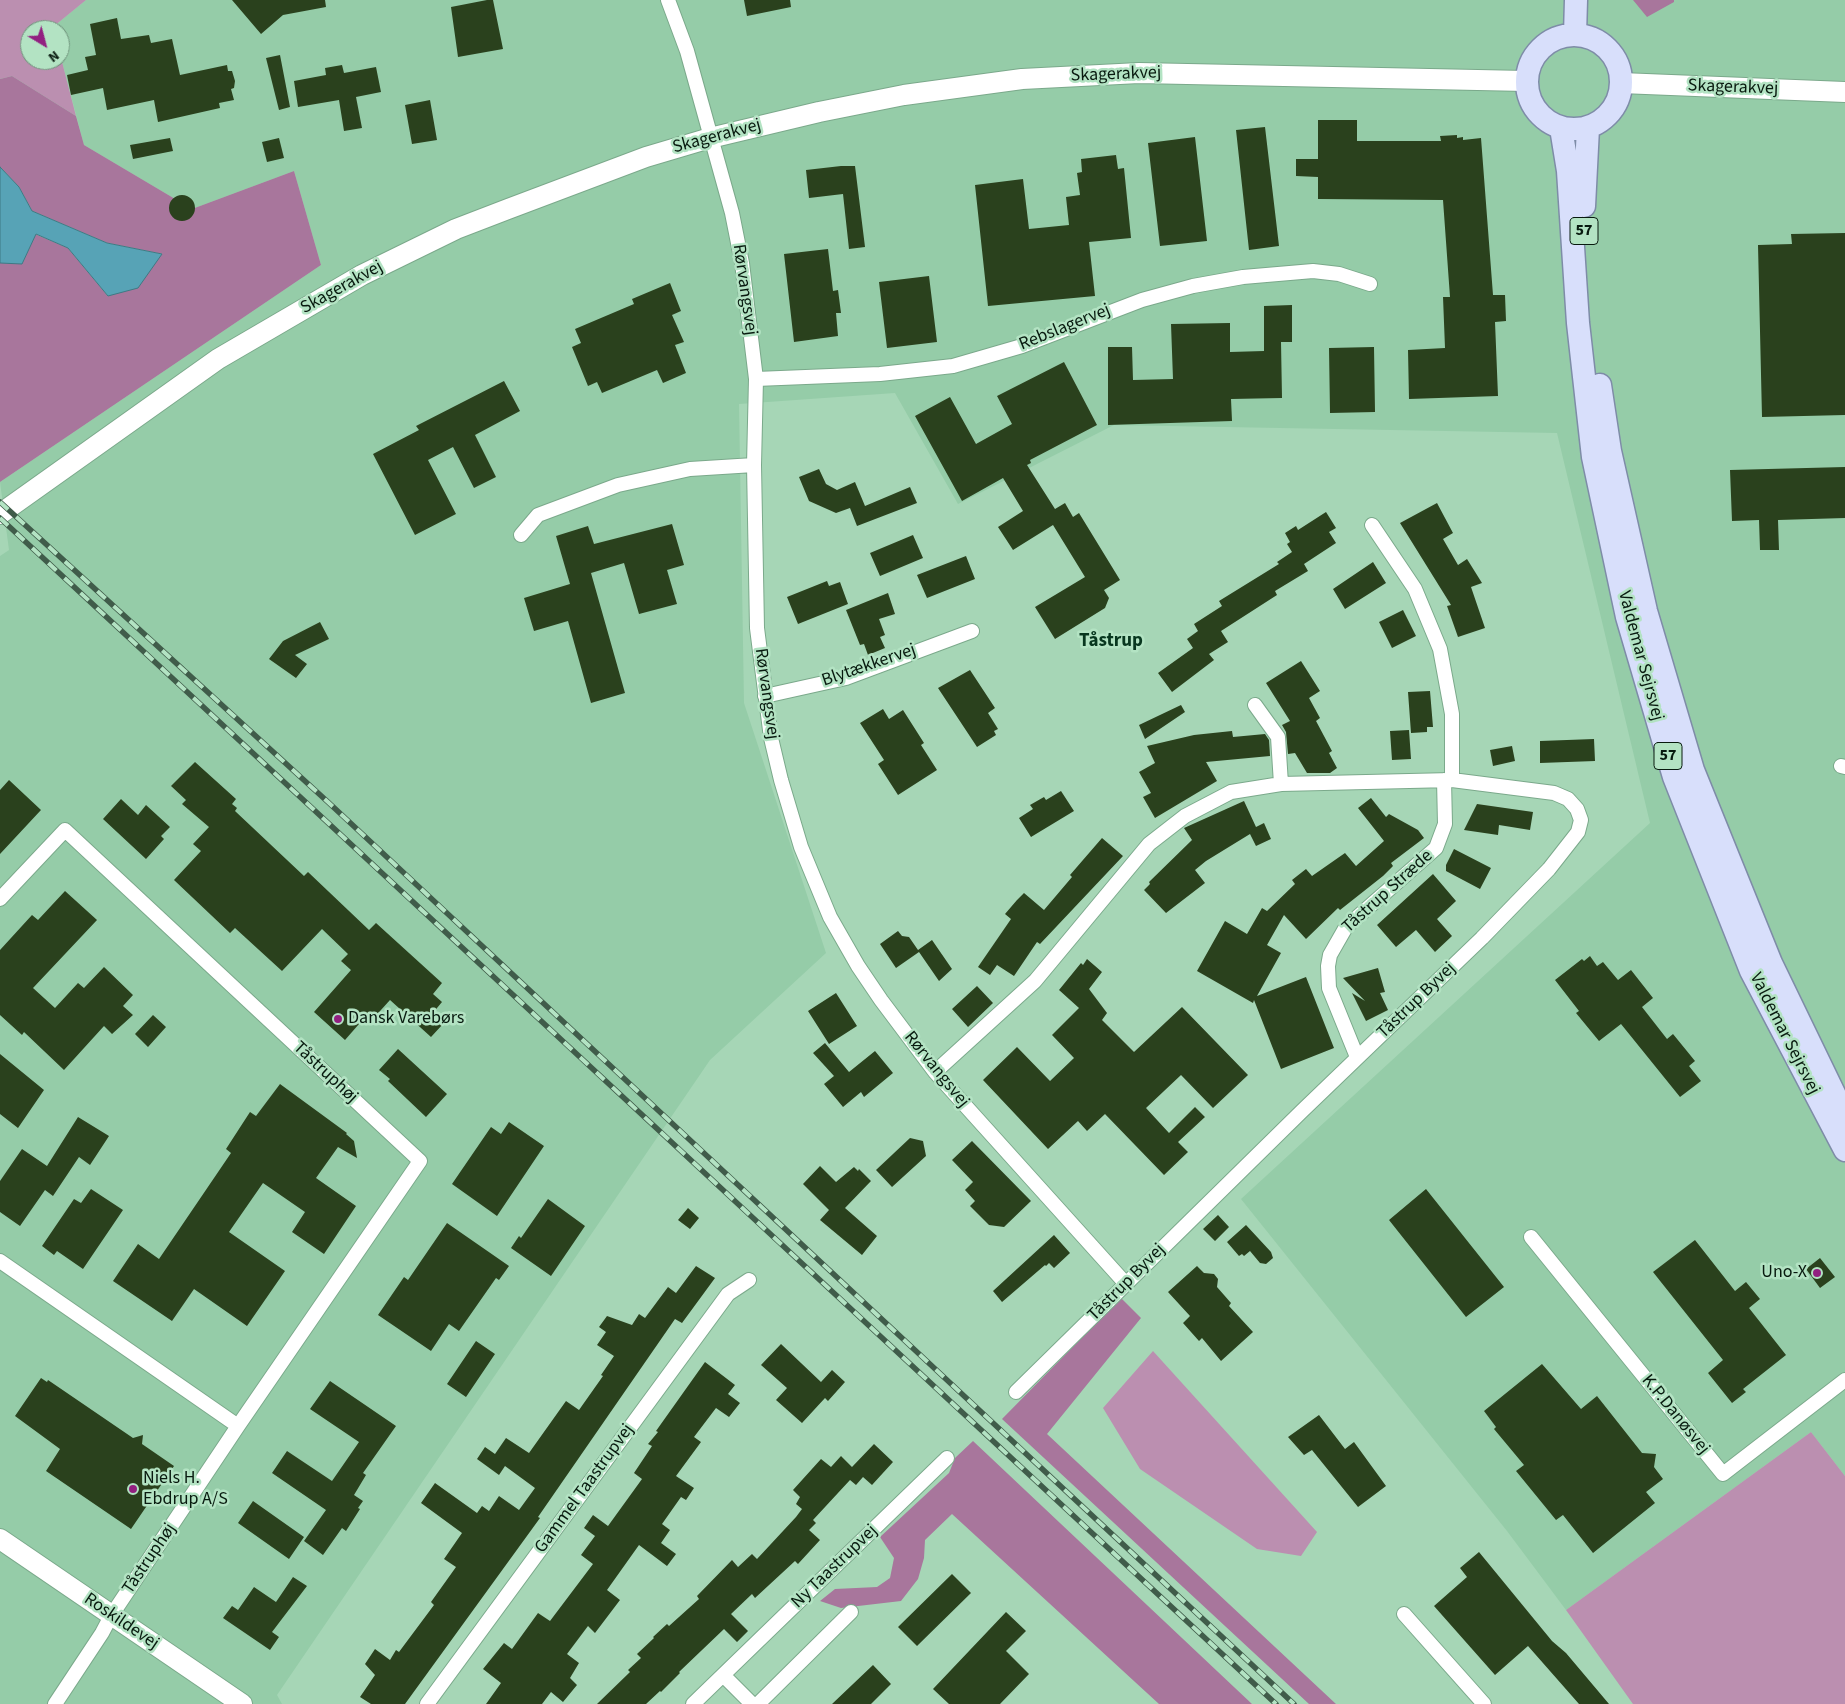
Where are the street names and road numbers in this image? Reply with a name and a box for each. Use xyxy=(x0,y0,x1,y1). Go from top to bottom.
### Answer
street label: Skagerakvej xyxy=(1070,63,1162,87)
street label: Skagerakvej xyxy=(1687,76,1779,100)
street label: Skagerakvej xyxy=(670,115,764,159)
road number: 57 xyxy=(1570,218,1598,245)
street label: Rørvangsvej xyxy=(727,243,761,337)
street label: Skagerakvej xyxy=(297,257,387,319)
street label: Rebslagervej xyxy=(1016,300,1114,356)
street label: Valdemar Sejrsvej xyxy=(1612,589,1668,723)
street label: Blytækkervej xyxy=(819,640,919,692)
street label: Rørvangsvej xyxy=(749,647,783,741)
road number: 57 xyxy=(1654,742,1682,769)
street label: Tåstrup Stræde xyxy=(1338,846,1438,938)
street label: Tåstrup Byvej xyxy=(1373,958,1461,1044)
street label: Valdemar Sejrsvej xyxy=(1744,970,1824,1098)
street label: Rørvangsvej xyxy=(899,1028,973,1112)
street label: Tåstruphøj xyxy=(288,1038,362,1108)
street label: Tåstrup Byvej xyxy=(1084,1240,1170,1326)
street label: K.P.Danøsvej xyxy=(1636,1371,1714,1459)
street label: Gammel Taastrupvej xyxy=(531,1420,639,1558)
street label: Tåstruphøj xyxy=(118,1520,182,1598)
street label: Ny Taastrupvej xyxy=(788,1521,882,1613)
street label: Roskildevej xyxy=(79,1589,163,1655)

